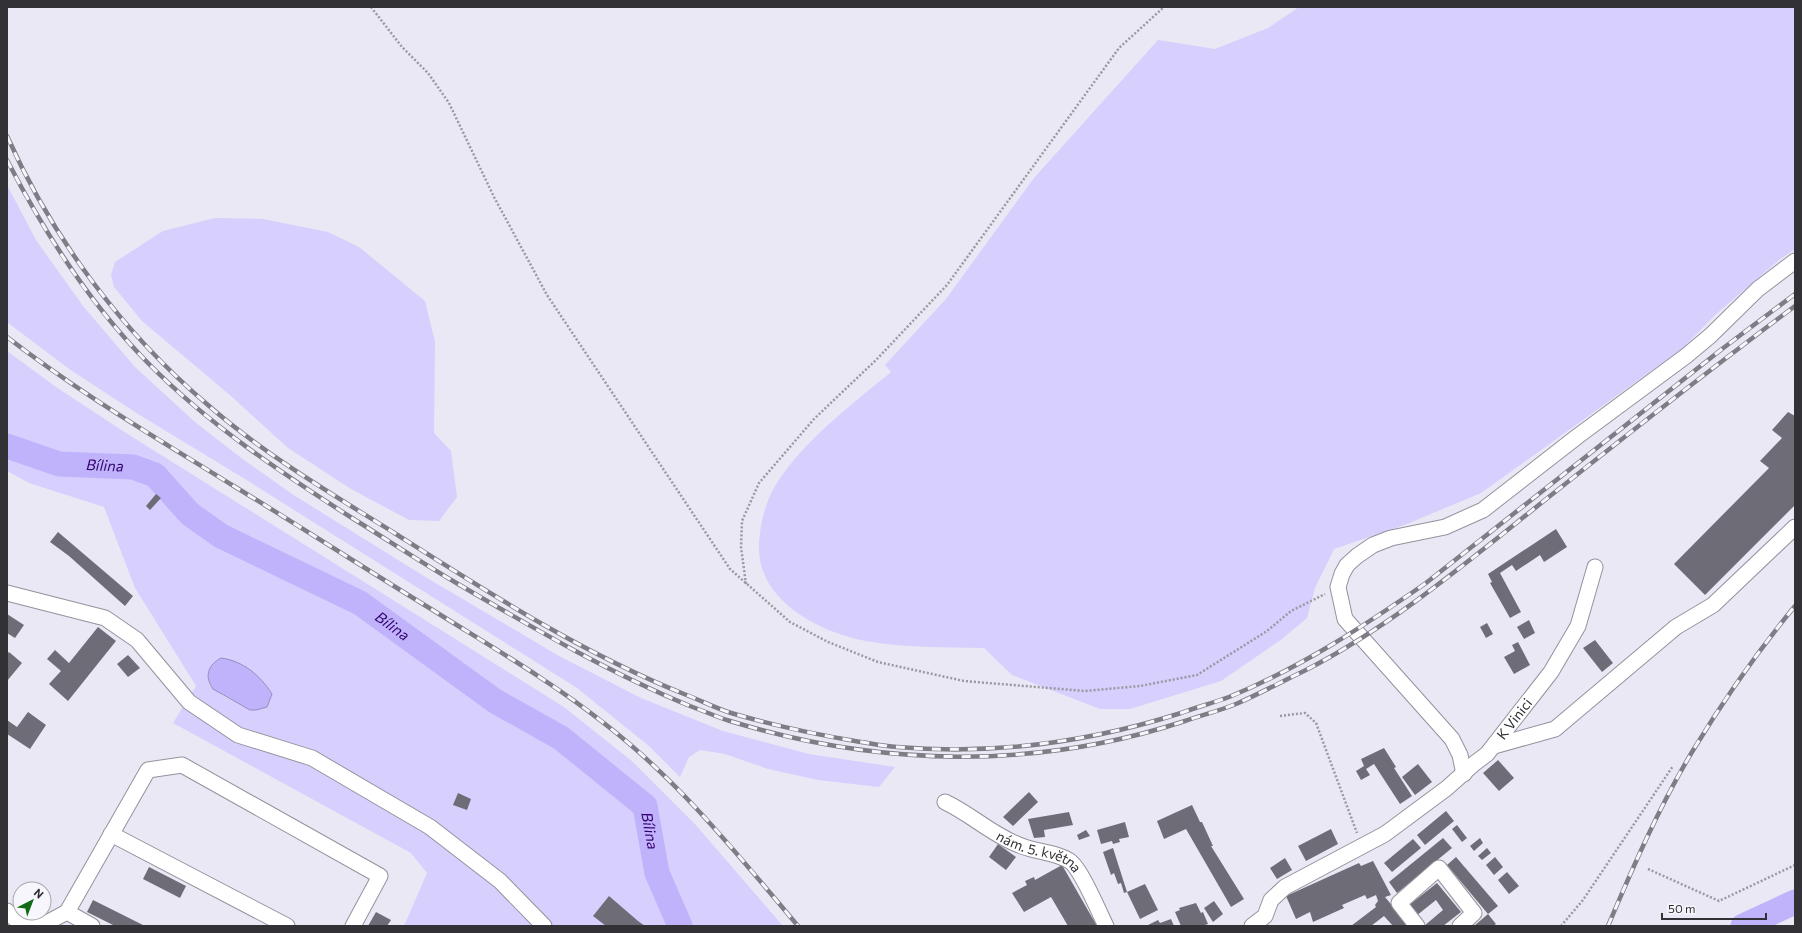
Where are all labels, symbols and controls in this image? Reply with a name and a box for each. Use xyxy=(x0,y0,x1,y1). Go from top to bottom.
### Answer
water label: Bílina xyxy=(86,455,124,475)
water label: Bílina xyxy=(372,607,413,644)
street label: K Vinici xyxy=(1493,695,1535,743)
water label: Bílina xyxy=(638,810,663,851)
street label: nám. 5. května xyxy=(994,827,1085,875)
north arrow xyxy=(12,881,52,921)
text: N xyxy=(32,886,46,901)
scale bar xyxy=(1662,895,1766,921)
text: 50 m xyxy=(1668,901,1696,915)

